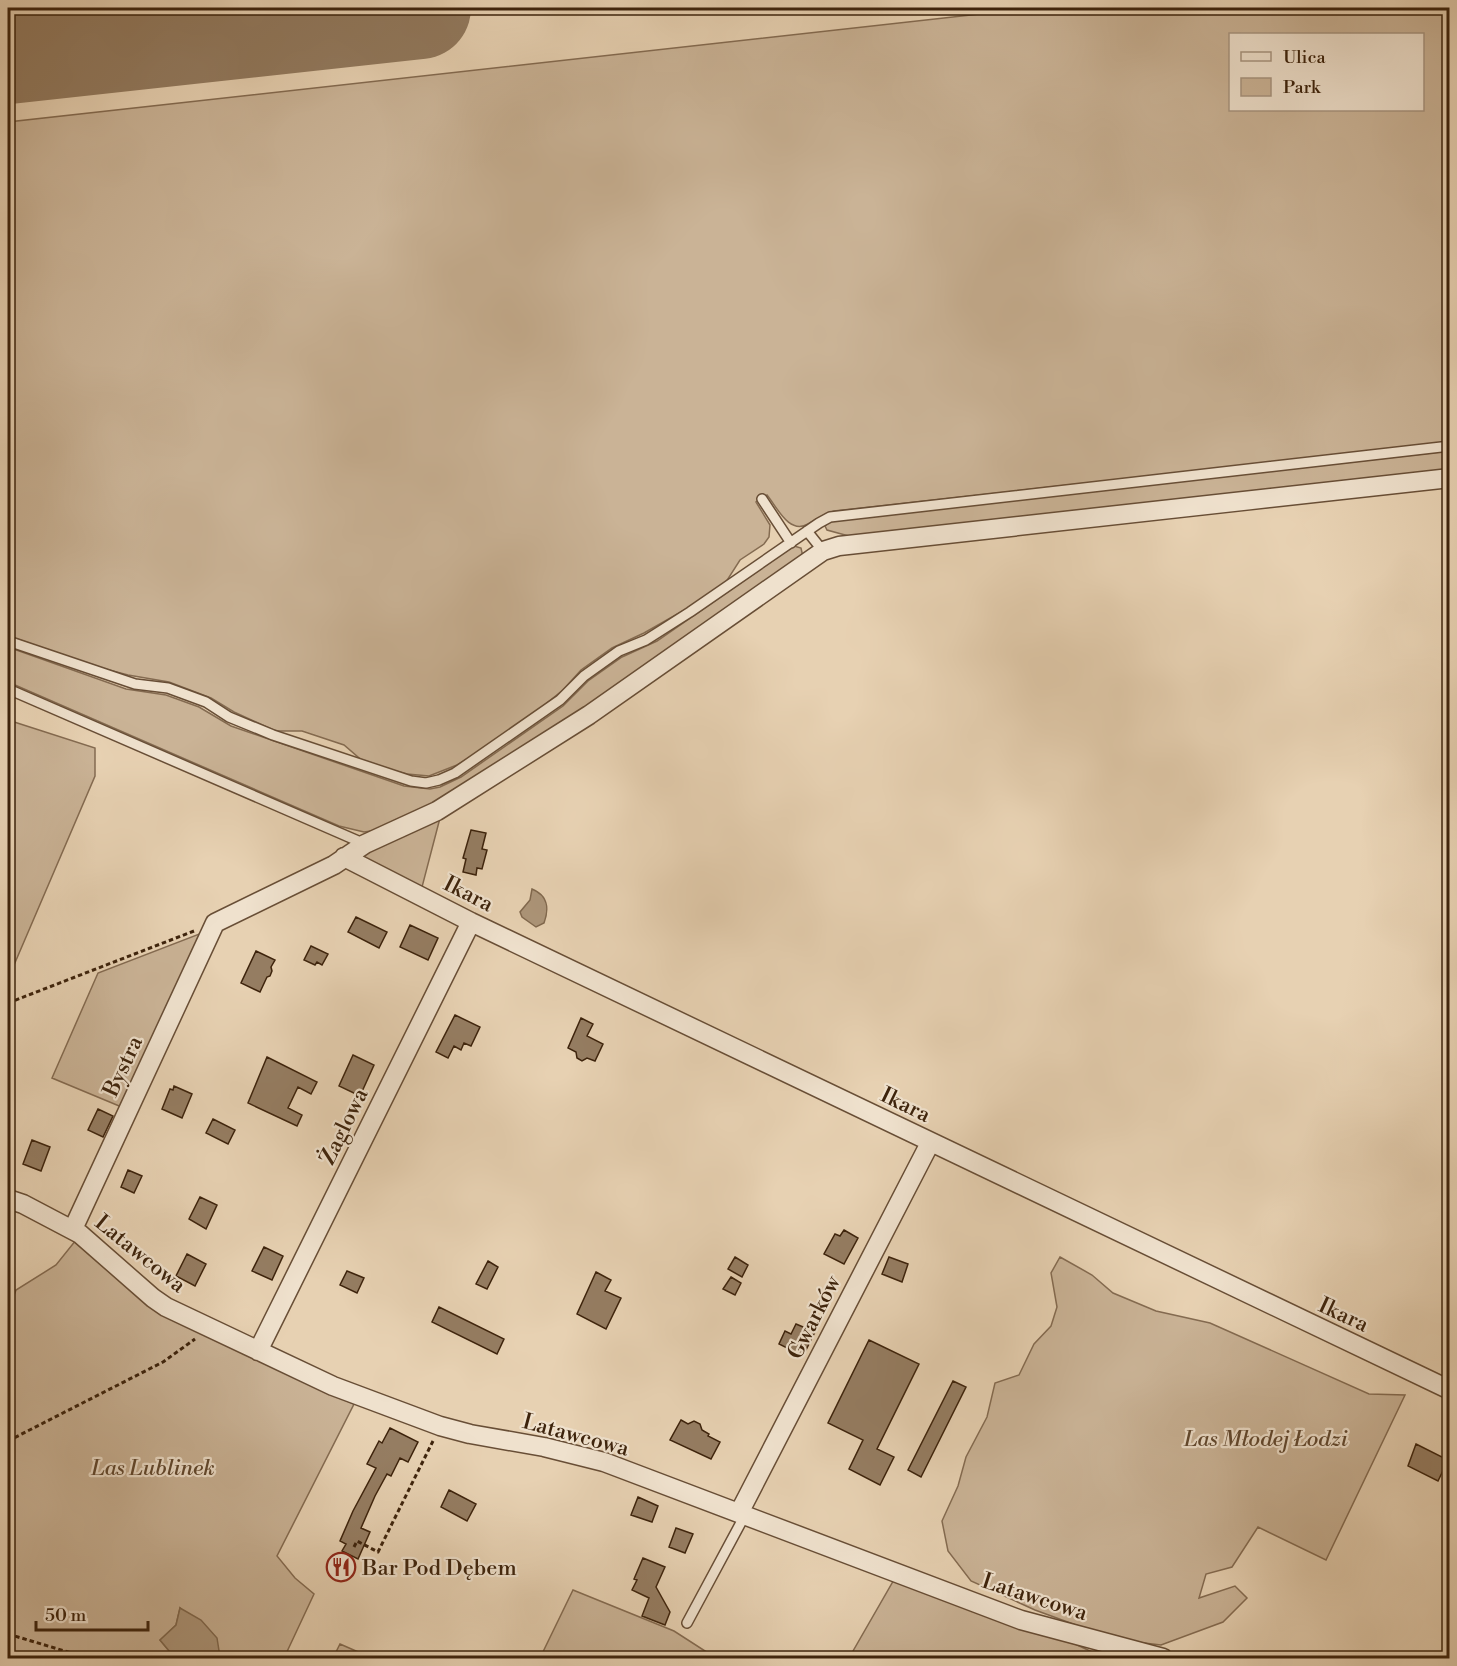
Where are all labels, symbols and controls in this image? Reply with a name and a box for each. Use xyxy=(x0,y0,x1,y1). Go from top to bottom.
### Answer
legend xyxy=(1229,33,1424,111)
text: Ulica xyxy=(1283,46,1327,69)
text: Park xyxy=(1283,76,1322,99)
street label: Ikara xyxy=(439,870,498,919)
street label: Bystra xyxy=(97,1031,149,1102)
street label: Ikara xyxy=(876,1082,935,1129)
street label: Żaglowa xyxy=(313,1083,375,1169)
street label: Latawcowa xyxy=(89,1209,192,1300)
street label: Gwarków xyxy=(782,1271,847,1364)
street label: Ikara xyxy=(1314,1292,1374,1339)
street label: Latawcowa xyxy=(519,1408,633,1463)
park label: Las Młodej Łodzi xyxy=(1183,1426,1348,1453)
park label: Las Lublinek xyxy=(90,1455,215,1482)
restaurant icon: Bar Pod Dębem xyxy=(325,1551,357,1583)
place label: Bar Pod Dębem xyxy=(361,1555,517,1582)
street label: Latawcowa xyxy=(978,1568,1091,1627)
scale bar xyxy=(36,1594,148,1632)
text: 50 m xyxy=(45,1604,87,1627)

